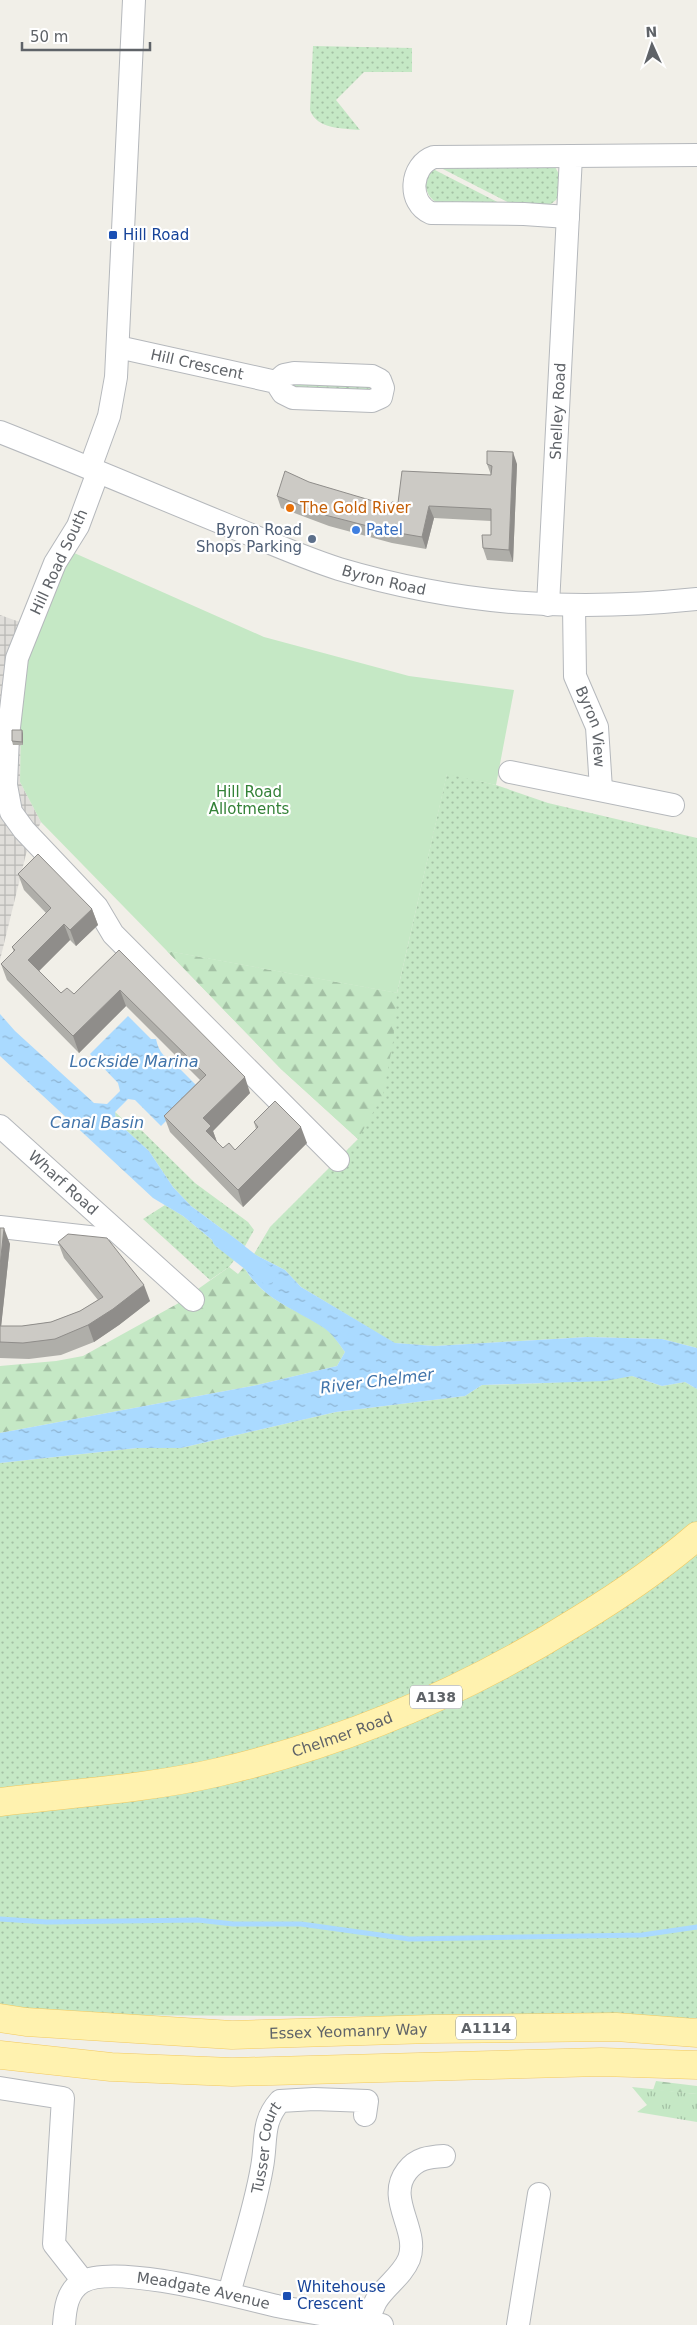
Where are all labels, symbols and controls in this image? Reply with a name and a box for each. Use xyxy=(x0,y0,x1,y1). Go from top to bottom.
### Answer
scale bar xyxy=(22,20,150,52)
north arrow xyxy=(627,20,677,70)
text: N xyxy=(645,24,658,40)
text: 50 m xyxy=(30,28,68,46)
place label: Hill Road xyxy=(123,226,189,244)
marker: Hill Road xyxy=(107,229,119,241)
street label: Hill Crescent xyxy=(149,345,245,384)
street label: Shelley Road xyxy=(546,362,569,460)
place label: The Gold River xyxy=(299,499,412,517)
marker: The Gold River xyxy=(284,502,296,514)
street label: Hill Road South xyxy=(27,506,91,618)
place label: Byron Road Shops Parking xyxy=(196,521,302,556)
place label: Patel xyxy=(366,521,403,539)
marker: Patel xyxy=(350,524,362,536)
marker: Byron Road Shops Parking xyxy=(306,533,318,545)
street label: Byron Road xyxy=(340,561,428,599)
street label: Byron View xyxy=(571,683,609,768)
park label: Hill Road Allotments xyxy=(209,783,290,818)
water label: Lockside Marina xyxy=(69,1052,199,1071)
water label: Canal Basin xyxy=(50,1113,144,1132)
street label: Wharf Road xyxy=(25,1147,102,1219)
water label: River Chelmer xyxy=(319,1364,436,1397)
road number: A138 xyxy=(410,1685,462,1708)
street label: Chelmer Road xyxy=(290,1708,395,1761)
road number: A1114 xyxy=(456,2016,516,2040)
street label: Essex Yeomanry Way xyxy=(269,2020,428,2043)
street label: Tusser Court xyxy=(248,2098,285,2196)
street label: Meadgate Avenue xyxy=(136,2269,272,2313)
place label: Whitehouse Crescent xyxy=(297,2278,386,2313)
marker: Whitehouse Crescent xyxy=(281,2290,293,2302)

